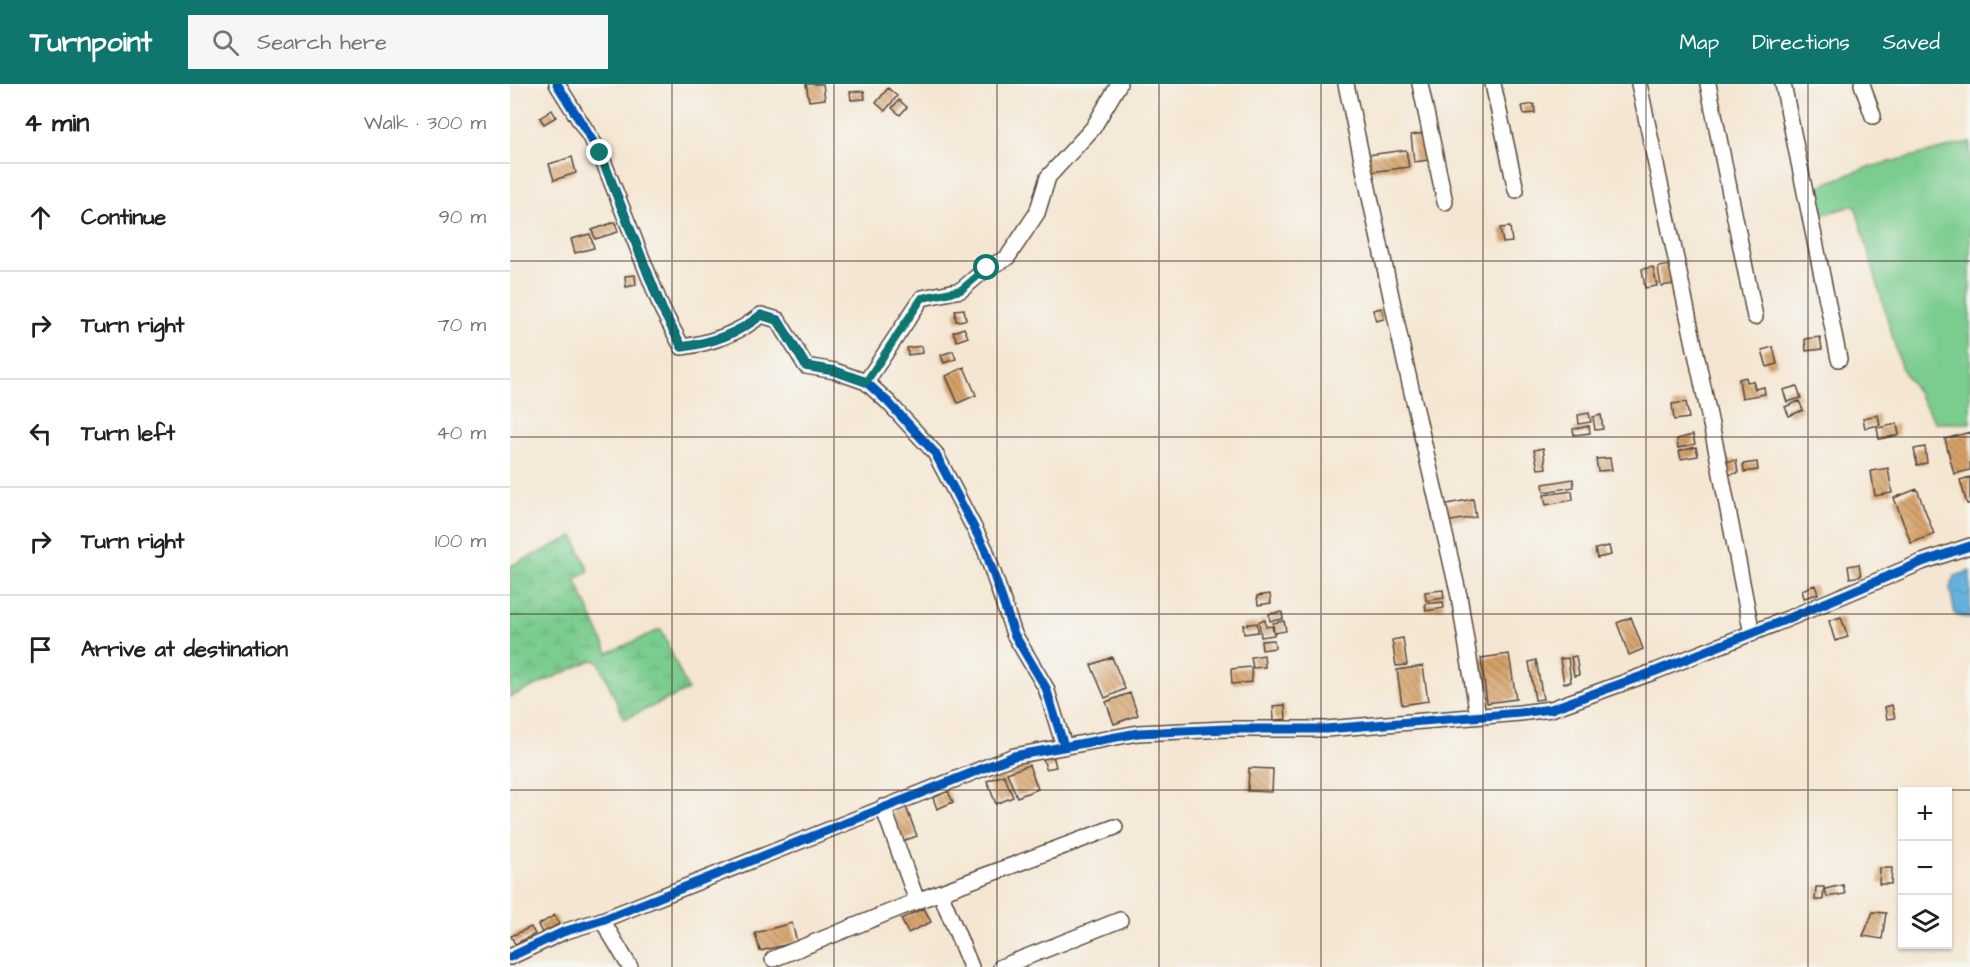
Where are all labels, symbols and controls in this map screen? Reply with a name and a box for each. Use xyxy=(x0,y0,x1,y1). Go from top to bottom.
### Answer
search box xyxy=(188,15,608,69)
text: Turnpoint xyxy=(30,23,152,62)
icon: search xyxy=(209,26,242,59)
text: Search here xyxy=(257,27,387,58)
text: Map xyxy=(1679,28,1719,57)
text: Directions xyxy=(1752,28,1850,57)
text: Saved xyxy=(1883,28,1940,57)
text: 4 min xyxy=(24,105,89,141)
text: Walk · 300 m xyxy=(364,109,486,137)
route end xyxy=(586,139,612,165)
icon: ahead xyxy=(24,201,57,234)
text: Continue xyxy=(81,202,166,233)
text: 90 m xyxy=(438,203,486,231)
route start xyxy=(973,254,999,280)
icon: right xyxy=(24,309,57,342)
text: Turn right xyxy=(81,310,184,341)
text: 70 m xyxy=(438,311,486,339)
icon: left xyxy=(24,417,57,450)
text: Turn left xyxy=(81,418,175,449)
text: 40 m xyxy=(436,419,486,447)
icon: right xyxy=(24,525,57,558)
text: Turn right xyxy=(81,526,184,557)
text: 100 m xyxy=(435,527,486,555)
icon: arrive xyxy=(24,633,57,666)
text: Arrive at destination xyxy=(81,634,288,665)
map controls xyxy=(1898,787,1952,949)
button: + xyxy=(1898,787,1952,841)
button: − xyxy=(1898,841,1952,895)
button: layers xyxy=(1898,895,1952,949)

